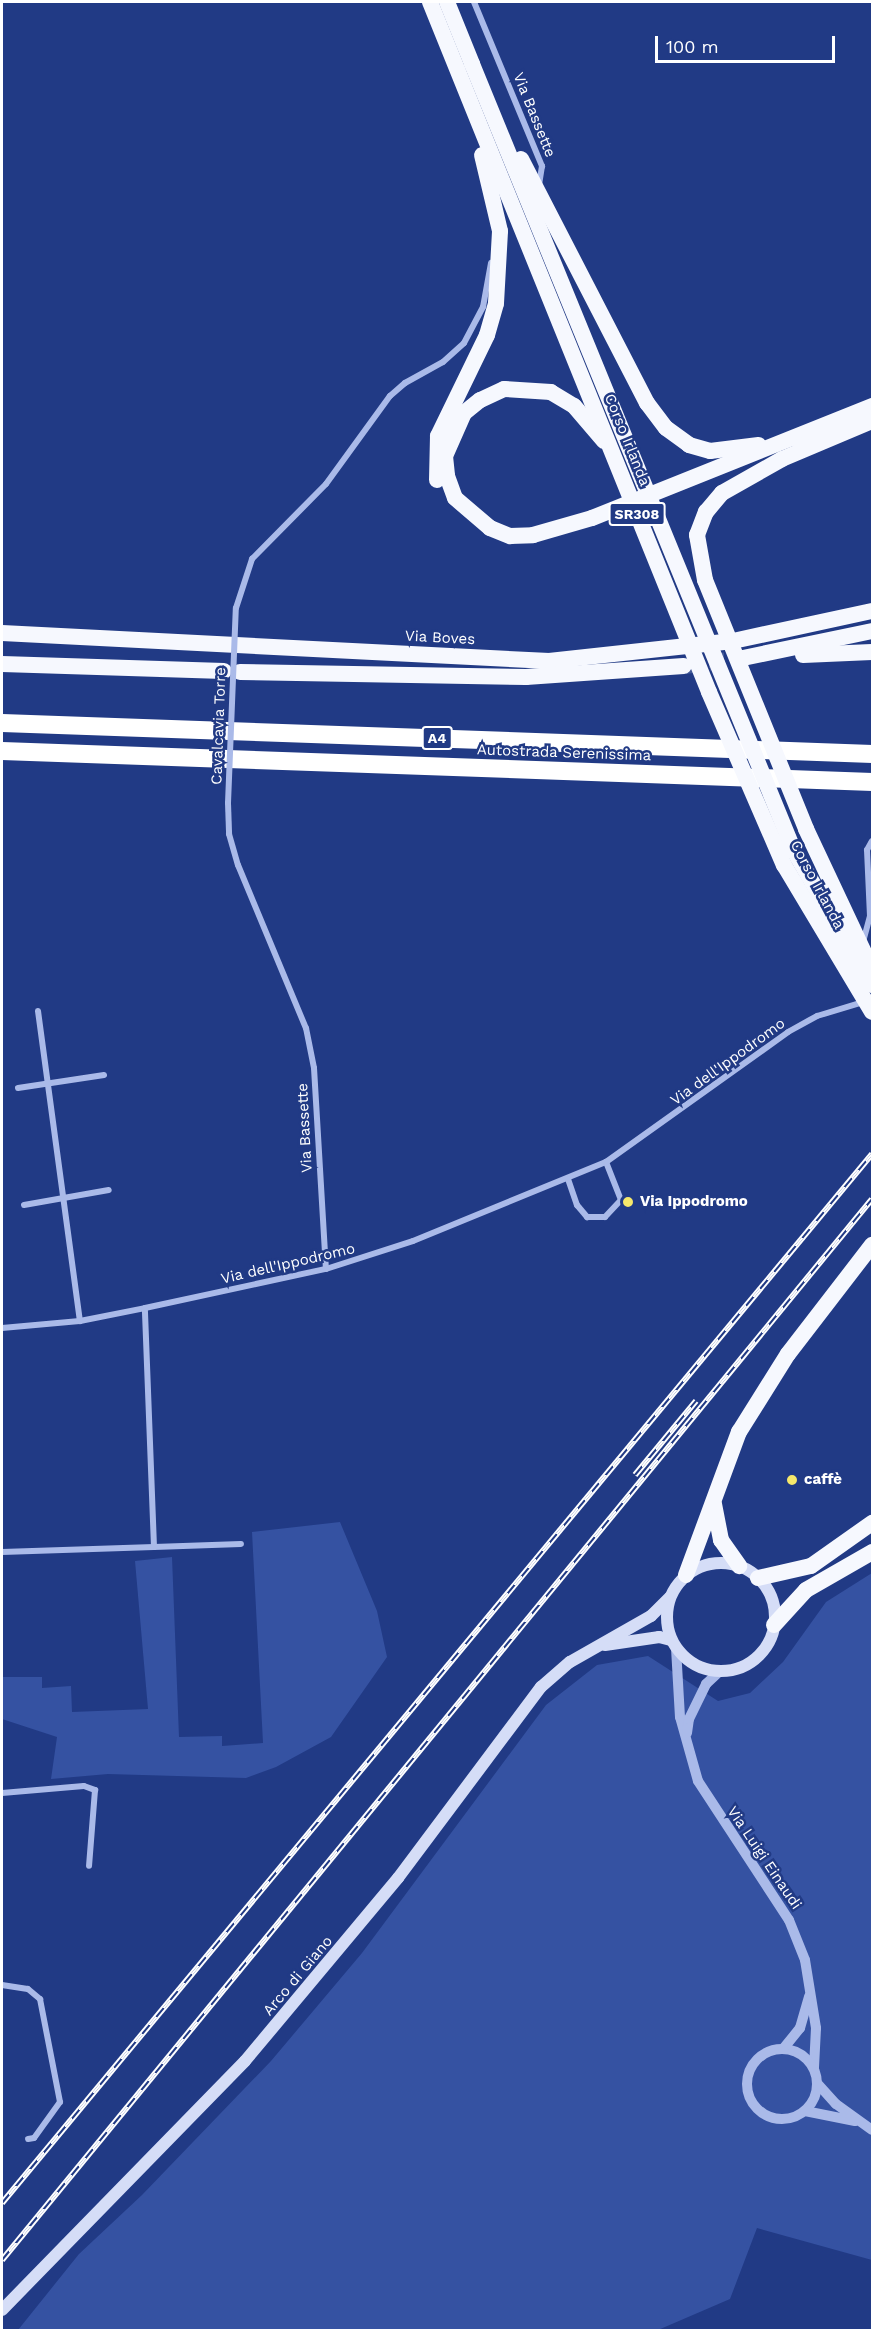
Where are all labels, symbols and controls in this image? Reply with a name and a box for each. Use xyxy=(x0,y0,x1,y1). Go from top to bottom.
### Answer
scale bar xyxy=(658,24,838,62)
text: 100 m xyxy=(666,36,719,57)
street label: Via Bassette xyxy=(509,70,559,160)
street label: Corso Irlanda xyxy=(600,391,654,489)
road number: SR308 xyxy=(608,503,666,525)
street label: Via Boves xyxy=(404,627,476,649)
street label: Cavalcavia Torre xyxy=(208,667,230,785)
road number: A4 xyxy=(420,727,454,749)
street label: Autostrada Serenissima xyxy=(476,741,652,765)
street label: Corso Irlanda xyxy=(786,838,848,932)
street label: Via dell'Ippodromo xyxy=(667,1014,789,1110)
street label: Via Bassette xyxy=(294,1083,316,1173)
place label: Via Ippodromo xyxy=(640,1193,748,1211)
marker: Via Ippodromo xyxy=(621,1195,635,1209)
street label: Via dell'Ippodromo xyxy=(219,1240,357,1288)
place label: caffè xyxy=(804,1471,842,1489)
marker: caffè xyxy=(785,1473,799,1487)
street label: Via Luigi Einaudi xyxy=(723,1803,805,1913)
street label: Arco di Giano xyxy=(259,1933,337,2019)

